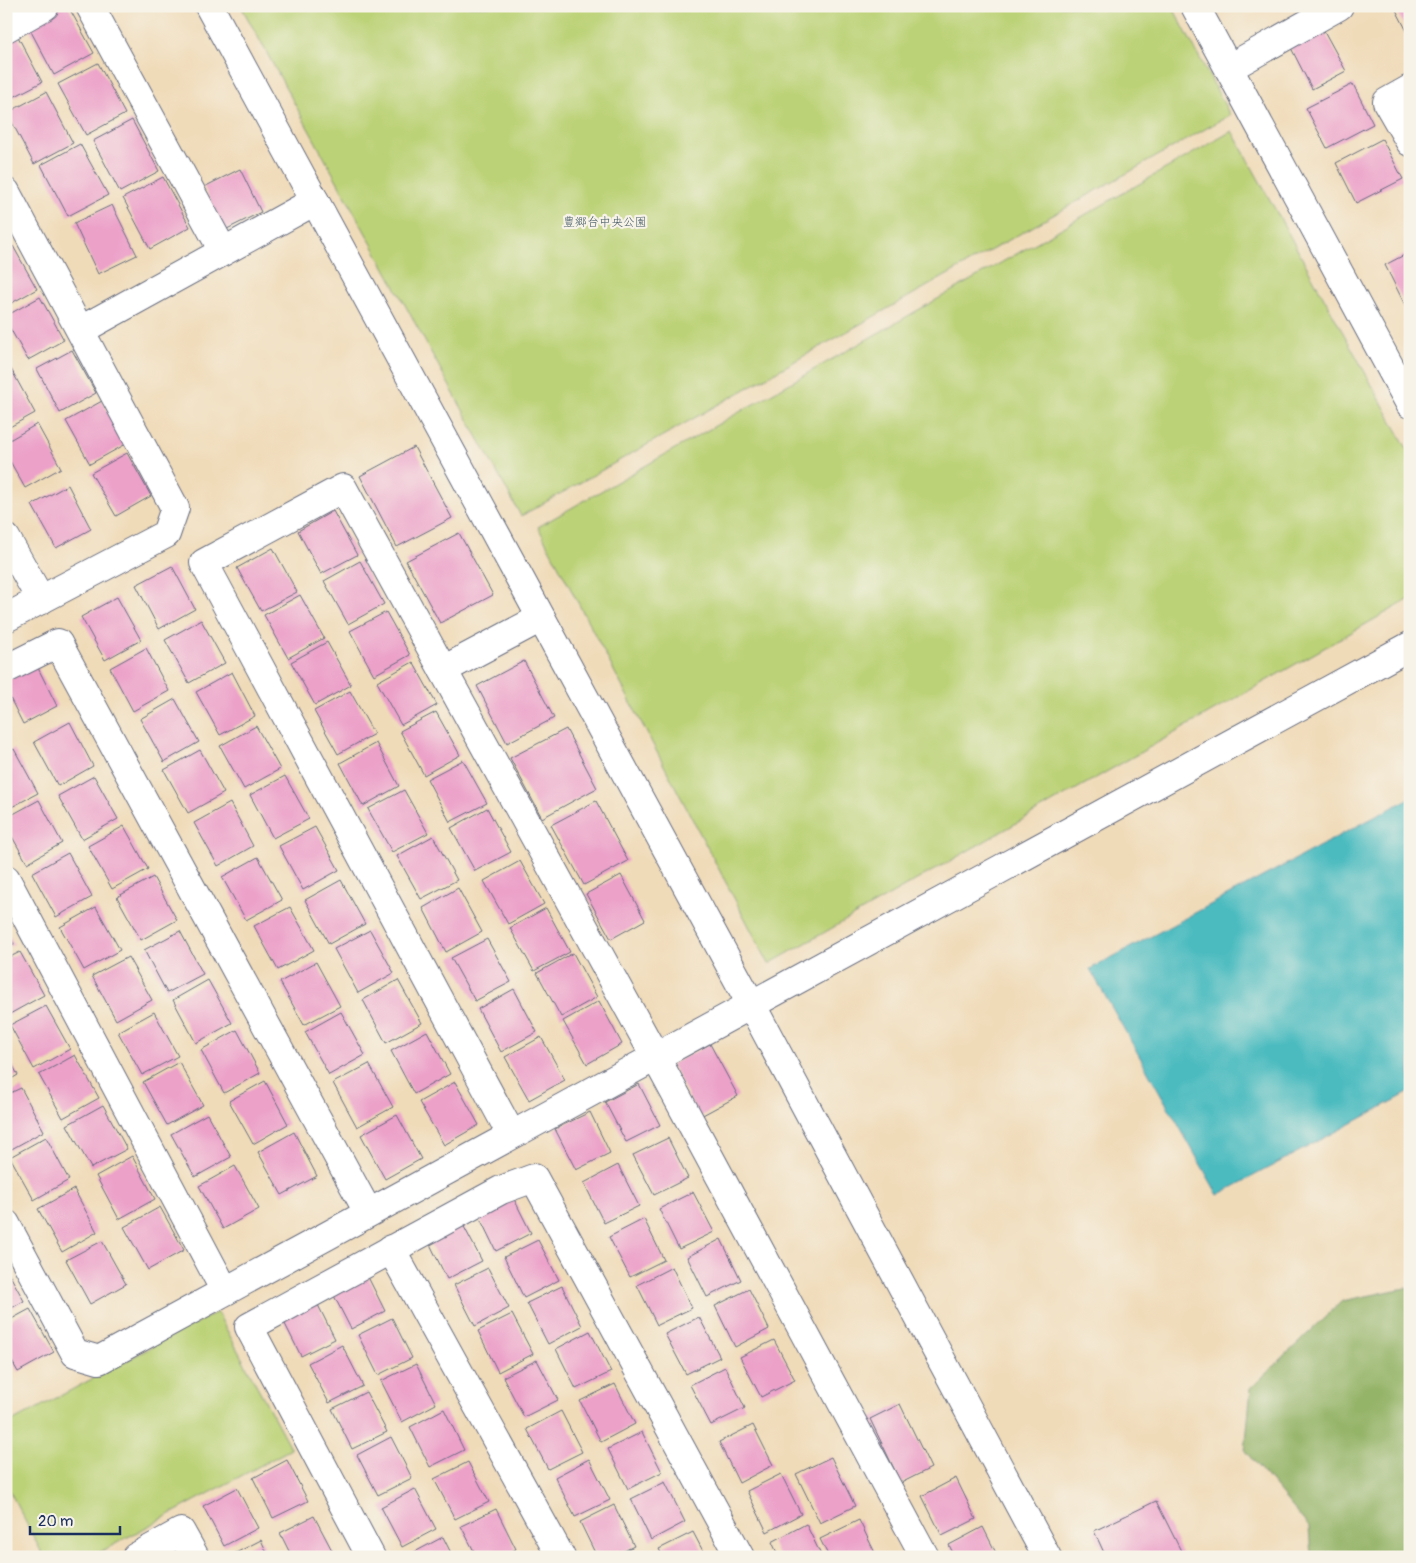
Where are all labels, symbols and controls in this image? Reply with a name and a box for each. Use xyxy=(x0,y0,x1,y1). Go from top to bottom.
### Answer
park label: 豊郷台中央公園 xyxy=(563,215,647,230)
scale bar xyxy=(30,1503,120,1535)
text: 20 m xyxy=(38,1512,73,1531)

